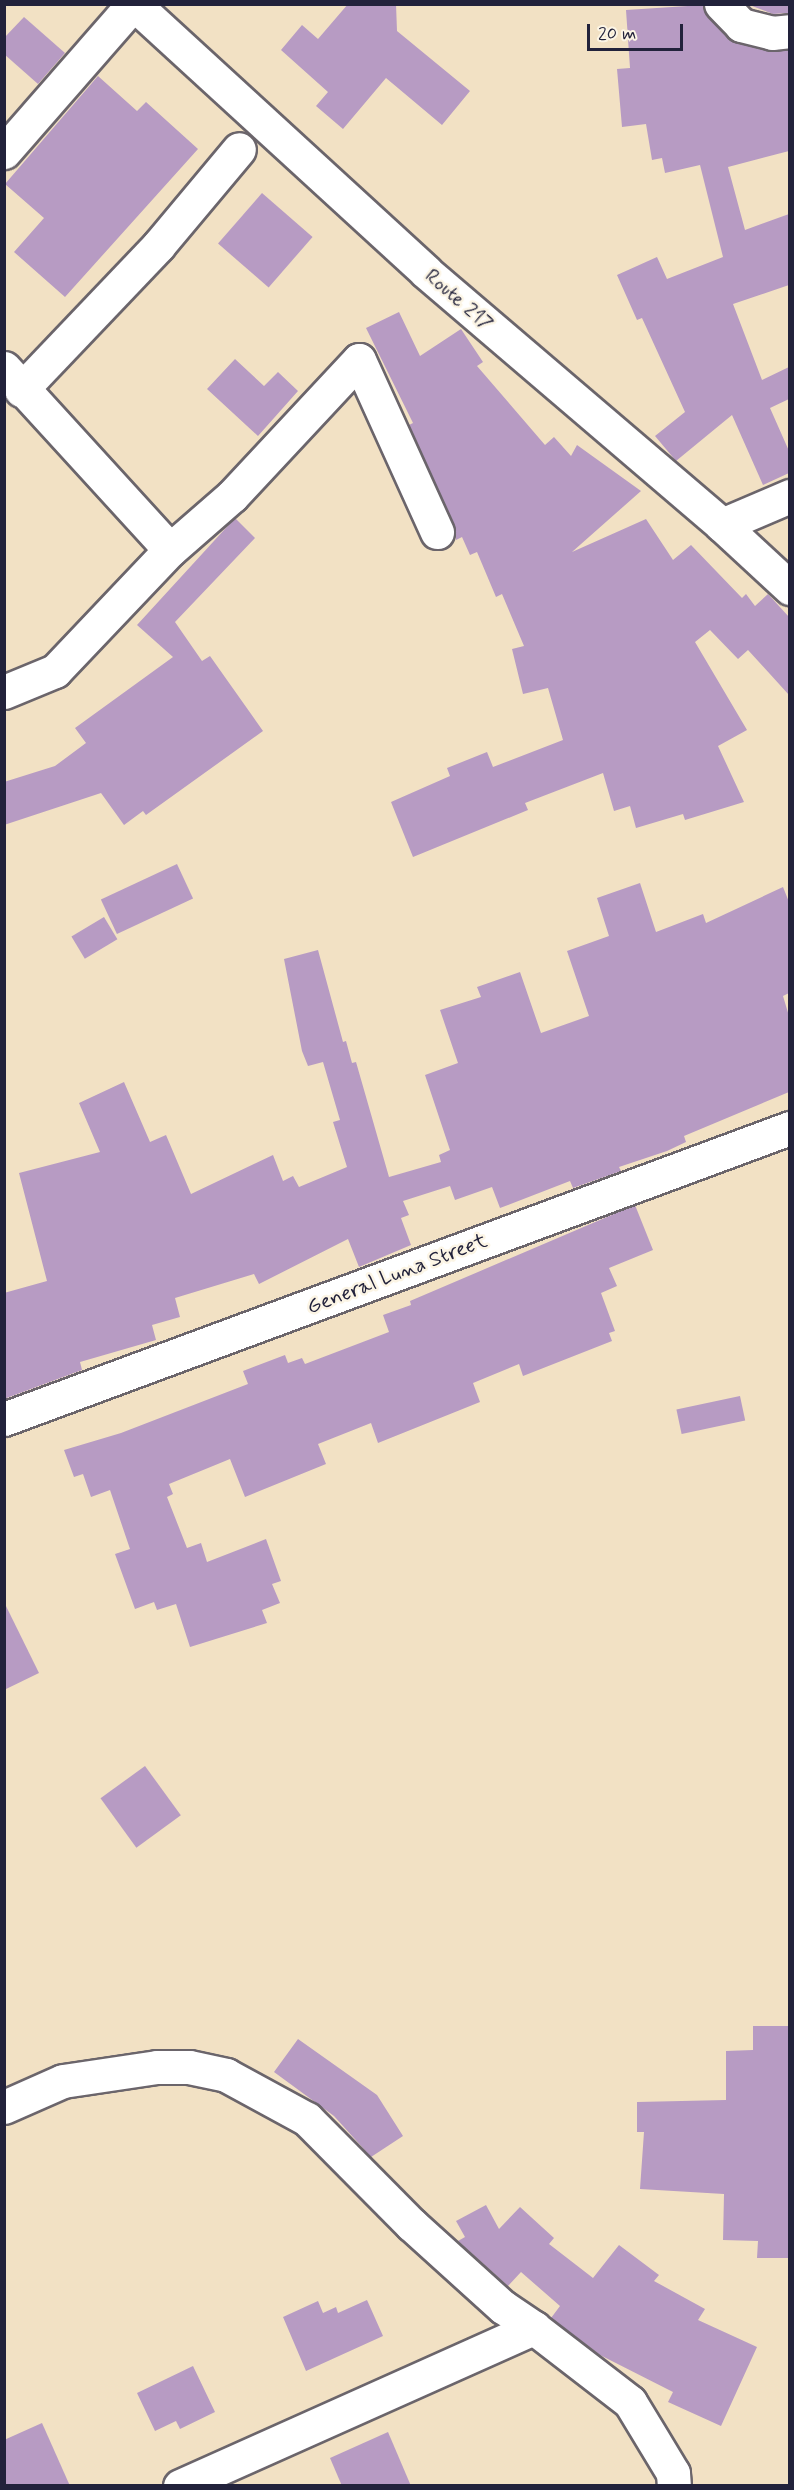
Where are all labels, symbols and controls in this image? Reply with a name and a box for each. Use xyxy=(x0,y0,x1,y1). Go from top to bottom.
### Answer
scale bar xyxy=(590,12,686,50)
text: 20 m xyxy=(598,22,636,46)
street label: Route 217 xyxy=(420,263,498,337)
street label: General Luna Street xyxy=(305,1229,489,1319)

